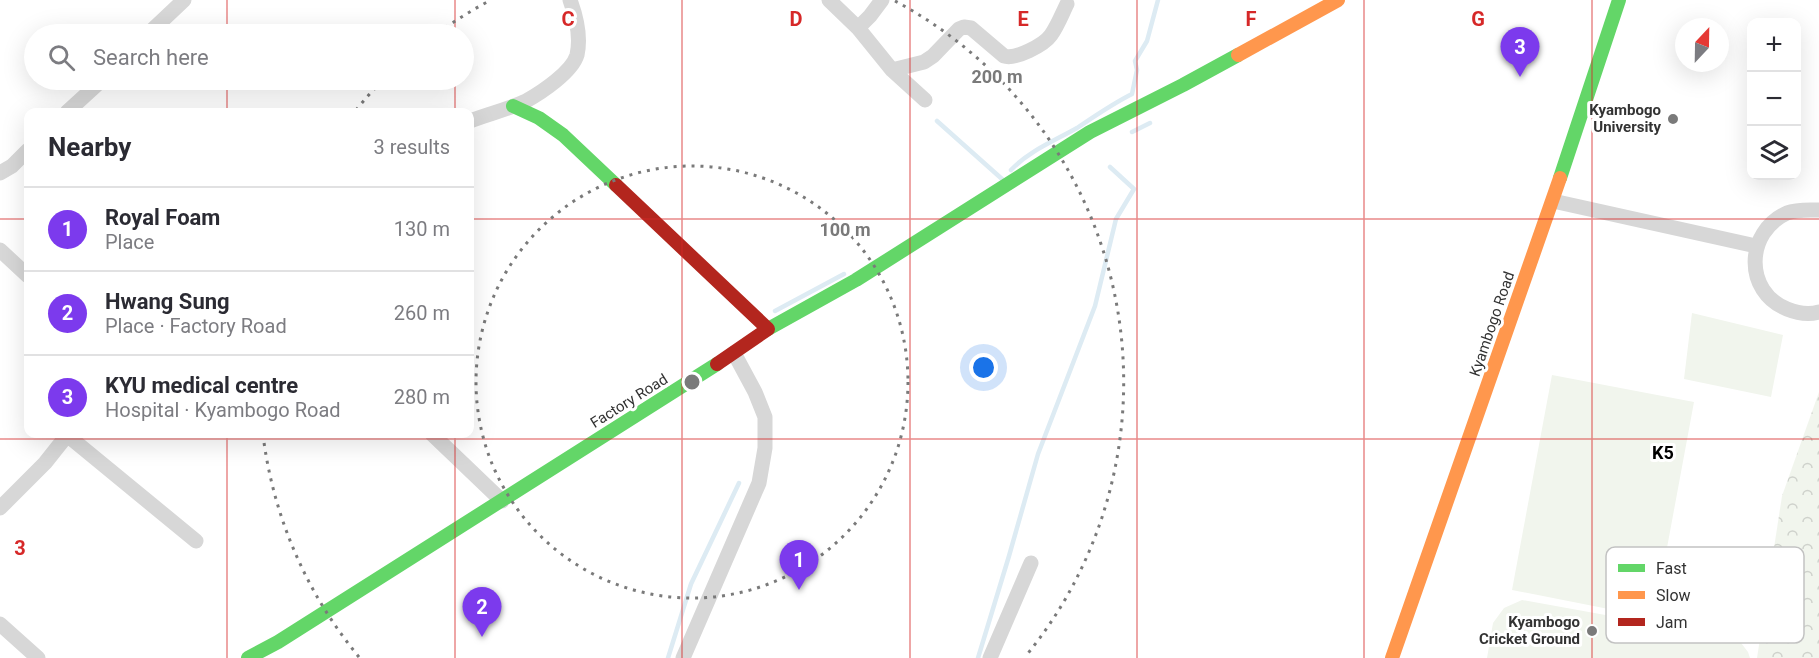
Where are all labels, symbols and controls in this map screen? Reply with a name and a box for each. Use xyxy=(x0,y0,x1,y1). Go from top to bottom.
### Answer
text: C xyxy=(561,7,575,31)
text: D xyxy=(790,7,803,31)
text: E xyxy=(1017,7,1029,31)
text: F xyxy=(1246,7,1257,31)
text: G xyxy=(1471,7,1485,31)
north arrow xyxy=(1675,18,1729,72)
map controls xyxy=(1747,18,1801,180)
button: + xyxy=(1747,18,1801,72)
search box xyxy=(24,24,474,90)
pin: 3 xyxy=(1500,28,1540,77)
icon: search xyxy=(45,41,78,74)
text: Search here xyxy=(93,45,209,70)
text: 200 m xyxy=(971,66,1023,87)
button: − xyxy=(1747,72,1801,126)
place label: Kyambogo University xyxy=(1589,101,1661,136)
marker: Kyambogo University xyxy=(1666,112,1680,126)
button: layers xyxy=(1747,126,1801,180)
text: Nearby xyxy=(48,132,131,162)
text: 3 results xyxy=(374,135,450,159)
text: Royal Foam xyxy=(105,205,220,230)
text: 1 xyxy=(62,217,73,241)
text: 130 m xyxy=(394,217,450,241)
text: 100 m xyxy=(819,219,871,240)
text: Place xyxy=(105,230,154,254)
street label: Kyambogo Road xyxy=(1466,269,1518,379)
text: Hwang Sung xyxy=(105,289,230,314)
text: 2 xyxy=(62,301,73,325)
text: 260 m xyxy=(394,301,450,325)
text: Place · Factory Road xyxy=(105,314,287,338)
your location xyxy=(969,353,998,382)
street label: Factory Road xyxy=(587,370,671,432)
centre of rings xyxy=(682,372,702,392)
text: KYU medical centre xyxy=(105,373,298,398)
text: 3 xyxy=(62,385,73,409)
text: 280 m xyxy=(394,385,450,409)
text: Hospital · Kyambogo Road xyxy=(105,398,341,422)
district label: K5 xyxy=(1652,442,1674,463)
text: 3 xyxy=(14,536,26,560)
pin: 1 xyxy=(780,540,818,590)
legend xyxy=(1606,547,1804,643)
text: Fast xyxy=(1656,559,1687,578)
text: Slow xyxy=(1656,586,1691,605)
pin: 2 xyxy=(462,588,502,637)
place label: Kyambogo Cricket Ground xyxy=(1479,613,1580,648)
text: Jam xyxy=(1656,613,1688,632)
marker: Kyambogo Cricket Ground xyxy=(1585,624,1599,638)

